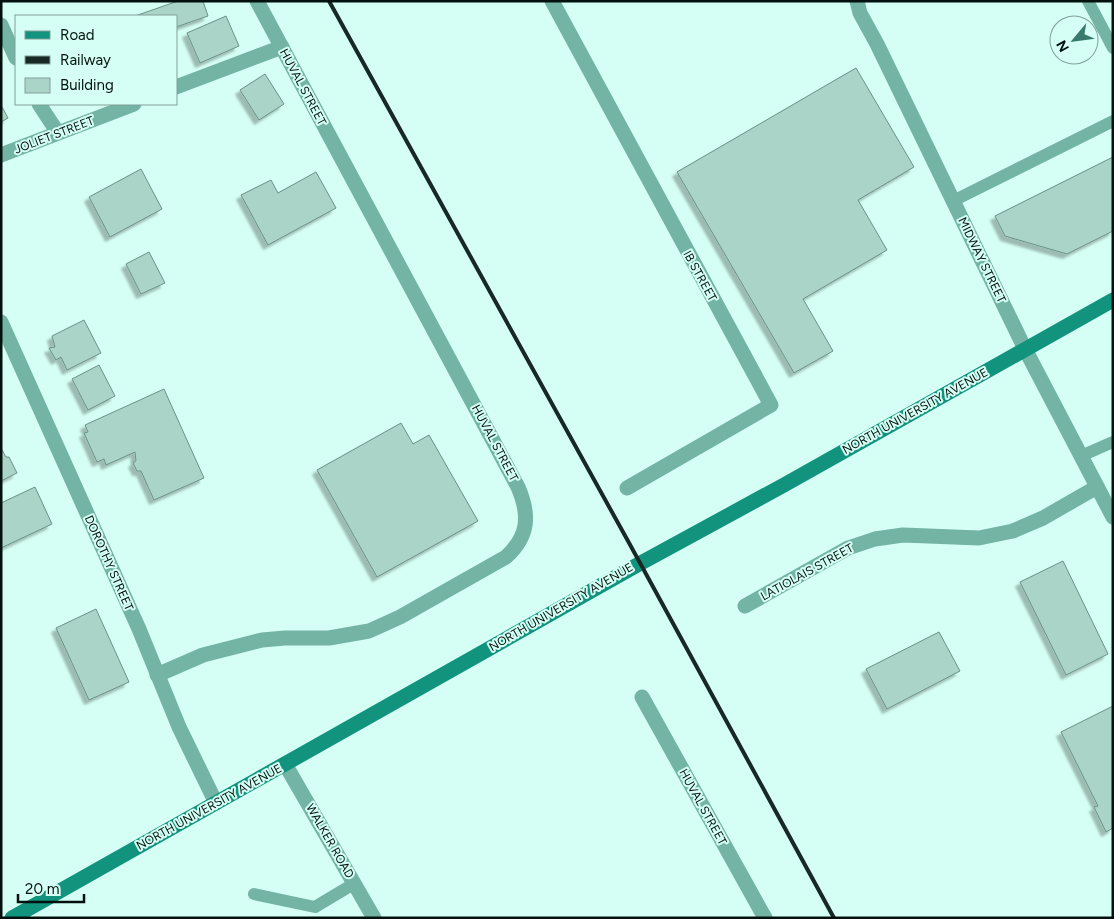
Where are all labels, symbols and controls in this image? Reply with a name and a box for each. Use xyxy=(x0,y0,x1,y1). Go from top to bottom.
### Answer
legend xyxy=(15,15,178,105)
north arrow xyxy=(1049,15,1099,65)
text: Road xyxy=(60,26,95,44)
text: N xyxy=(1053,37,1073,55)
street label: HUVAL STREET xyxy=(277,46,329,128)
text: Railway xyxy=(60,51,111,69)
text: Building xyxy=(60,76,114,94)
street label: JOLIET STREET xyxy=(12,113,96,157)
street label: MIDWAY STREET xyxy=(955,215,1009,305)
street label: IB STREET xyxy=(680,248,720,304)
street label: NORTH UNIVERSITY AVENUE xyxy=(840,365,990,457)
street label: HUVAL STREET xyxy=(469,402,521,484)
street label: DOROTHY STREET xyxy=(82,513,136,613)
street label: LATIOLAIS STREET xyxy=(758,541,856,603)
street label: NORTH UNIVERSITY AVENUE xyxy=(486,560,636,654)
street label: NORTH UNIVERSITY AVENUE xyxy=(134,761,284,853)
street label: HUVAL STREET xyxy=(676,766,730,848)
street label: WALKER ROAD xyxy=(303,801,357,881)
scale bar xyxy=(18,872,84,904)
text: 20 m xyxy=(25,880,59,898)

